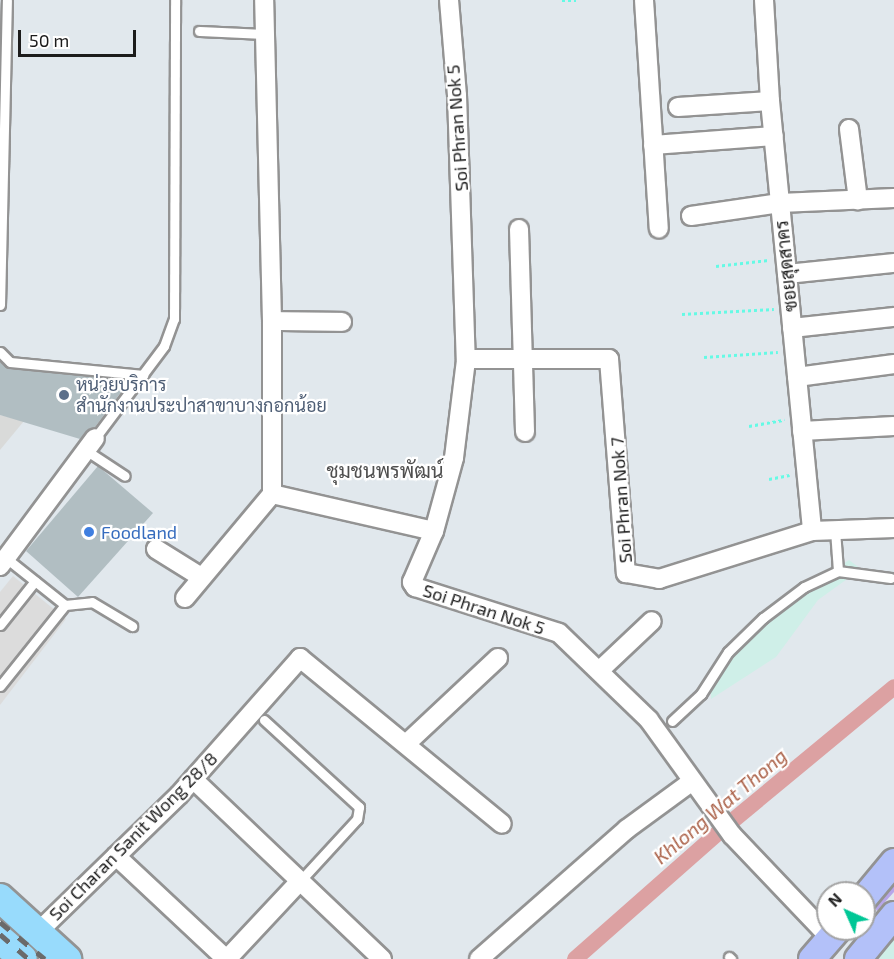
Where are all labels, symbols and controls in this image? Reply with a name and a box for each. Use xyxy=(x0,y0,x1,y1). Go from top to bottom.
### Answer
scale bar xyxy=(21,18,140,56)
text: 50 m xyxy=(29,29,69,51)
street label: Soi Phran Nok 5 xyxy=(442,64,472,192)
street label: ซอยสุดสาคร xyxy=(770,219,802,313)
place label: หน่วยบริการ สำนักงานประปาสาขาบางกอกน้อย xyxy=(76,374,327,416)
marker: หน่วยบริการ สำนักงานประปาสาขาบางกอกน้อย xyxy=(57,388,71,402)
street label: Soi Phran Nok 7 xyxy=(606,436,636,564)
district label: ชุมชนพรพัฒน์ xyxy=(326,458,444,482)
place label: Foodland xyxy=(101,521,177,543)
marker: Foodland xyxy=(82,525,96,539)
street label: Soi Phran Nok 5 xyxy=(420,579,548,639)
water label: Khlong Wat Thong xyxy=(648,743,792,869)
street label: Soi Charan Sanit Wong 28/8 xyxy=(44,747,222,925)
north arrow xyxy=(816,881,876,941)
text: N xyxy=(824,889,845,910)

